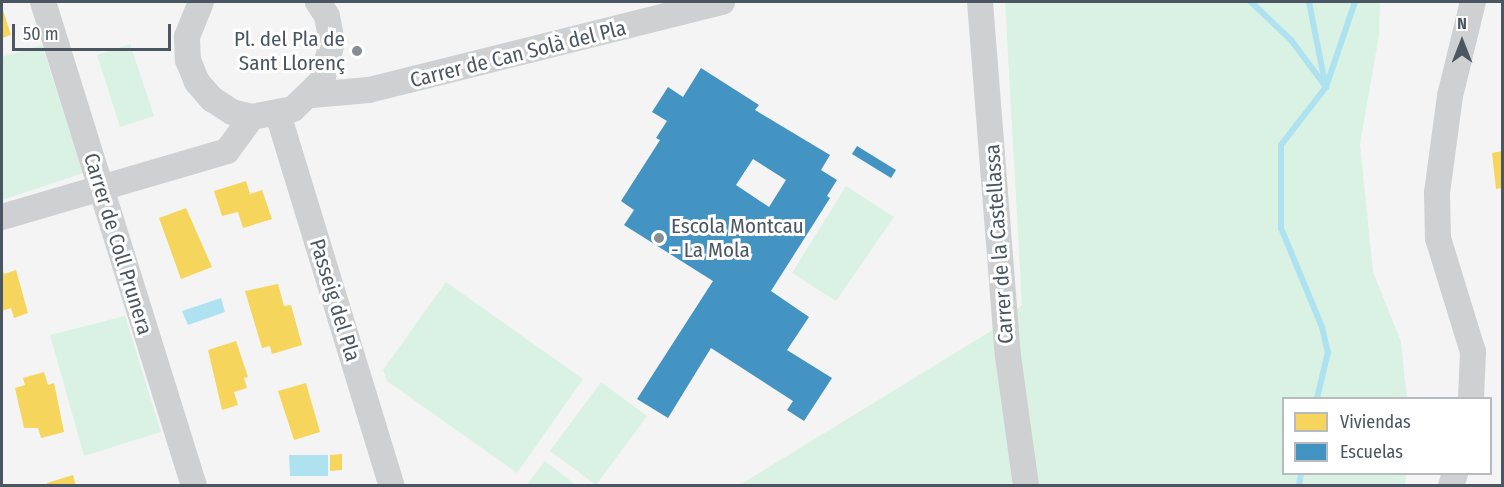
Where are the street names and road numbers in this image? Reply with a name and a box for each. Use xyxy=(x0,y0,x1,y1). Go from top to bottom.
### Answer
street label: Carrer de Can Solà del Pla xyxy=(407,15,629,93)
street label: Carrer de la Castellassa xyxy=(979,143,1019,345)
street label: Carrer de Coll Prunera xyxy=(78,150,158,338)
street label: Passeig del Pla xyxy=(304,236,366,364)

